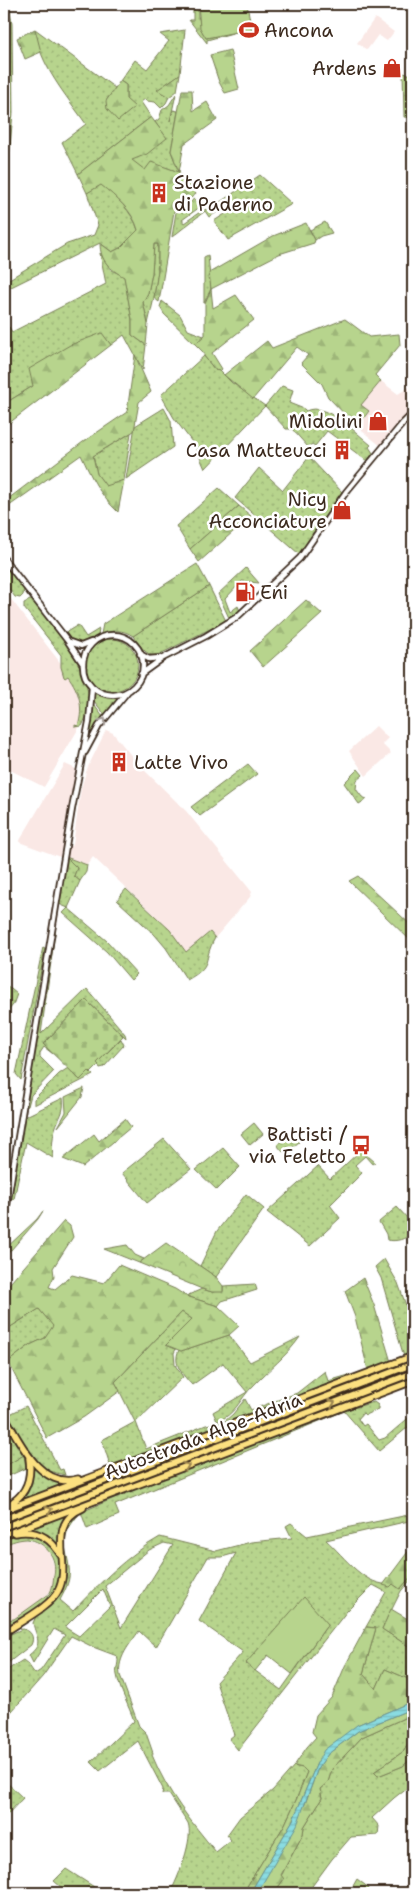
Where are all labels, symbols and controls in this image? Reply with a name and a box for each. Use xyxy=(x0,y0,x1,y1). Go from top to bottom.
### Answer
place label: Ancona xyxy=(264,18,333,43)
sports icon: Ancona xyxy=(238,19,260,41)
place label: Ardens xyxy=(312,56,377,81)
shop icon: Ardens xyxy=(381,57,403,79)
place label: Stazione di Paderno xyxy=(174,170,273,217)
building icon: Stazione di Paderno xyxy=(148,182,170,204)
place label: Midolini xyxy=(289,409,363,434)
shop icon: Midolini xyxy=(367,410,389,432)
place label: Casa Matteucci xyxy=(186,438,327,463)
building icon: Casa Matteucci xyxy=(331,439,353,461)
place label: Nicy Acconciature xyxy=(209,487,327,534)
shop icon: Nicy Acconciature xyxy=(331,499,353,521)
place label: Eni xyxy=(260,580,288,605)
fuel station icon: Eni xyxy=(234,581,256,603)
one-way arrow xyxy=(97,717,106,727)
place label: Latte Vivo xyxy=(134,750,228,775)
building icon: Latte Vivo xyxy=(108,751,130,773)
place label: Battisti / via Feletto xyxy=(249,1122,348,1169)
bus stop icon: Battisti / via Feletto xyxy=(350,1134,372,1156)
street label: Autostrada Alpe-Adria xyxy=(101,1387,306,1485)
one-way arrow xyxy=(328,1399,336,1409)
one-way arrow xyxy=(181,1462,190,1472)
one-way arrow xyxy=(45,1506,53,1516)

